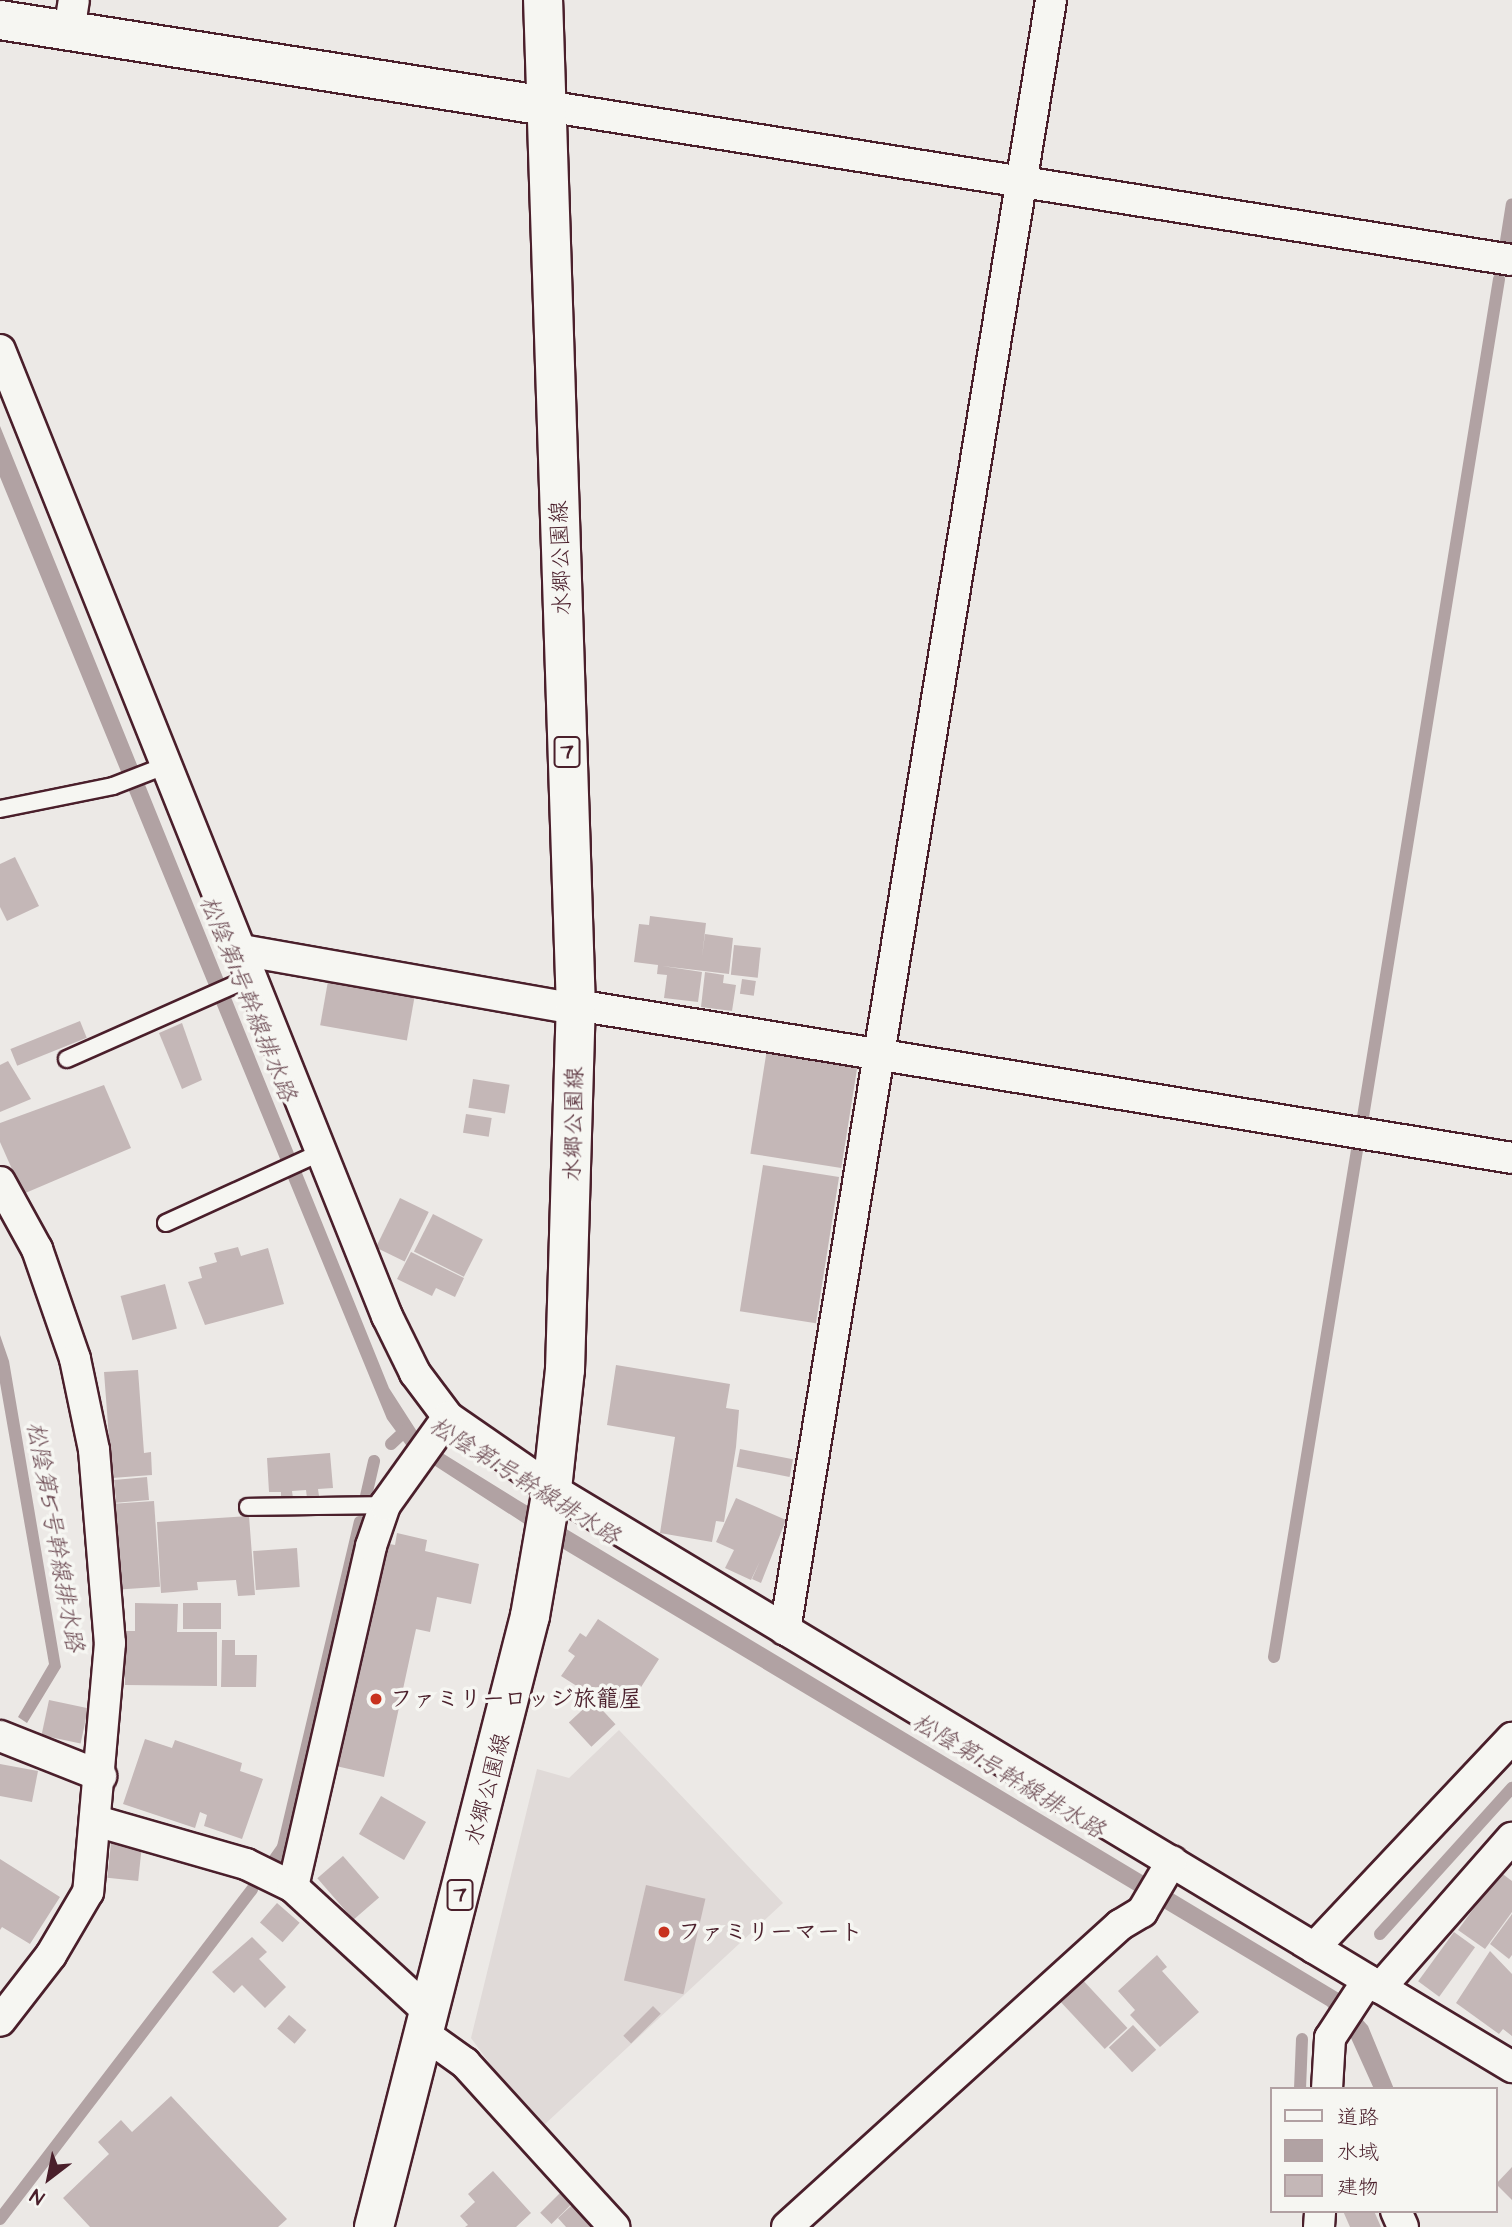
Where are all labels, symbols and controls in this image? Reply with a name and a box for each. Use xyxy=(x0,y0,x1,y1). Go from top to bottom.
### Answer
street label: 水郷公園線 xyxy=(545,500,577,616)
road number: 7 xyxy=(553,734,581,770)
water label: 松陰第1号幹線排水路 xyxy=(193,892,301,1106)
street label: 水郷公園線 xyxy=(559,1066,589,1182)
water label: 松陰第1号幹線排水路 xyxy=(423,1412,625,1552)
water label: 松陰第5号幹線排水路 xyxy=(20,1420,88,1654)
place label: ファミリーロッジ旅籠屋 xyxy=(390,1685,643,1713)
marker: ファミリーロッジ旅籠屋 xyxy=(368,1691,384,1707)
water label: 松陰第1号幹線排水路 xyxy=(907,1708,1109,1846)
street label: 水郷公園線 xyxy=(460,1730,516,1848)
road number: 7 xyxy=(446,1878,474,1912)
place label: ファミリーマート xyxy=(678,1918,862,1946)
marker: ファミリーマート xyxy=(656,1924,672,1940)
legend xyxy=(1270,2087,1498,2213)
text: 道路 xyxy=(1337,2103,1379,2132)
text: 水域 xyxy=(1337,2138,1379,2167)
north arrow xyxy=(14,2143,84,2213)
text: 建物 xyxy=(1337,2173,1379,2202)
text: N xyxy=(25,2182,50,2211)

